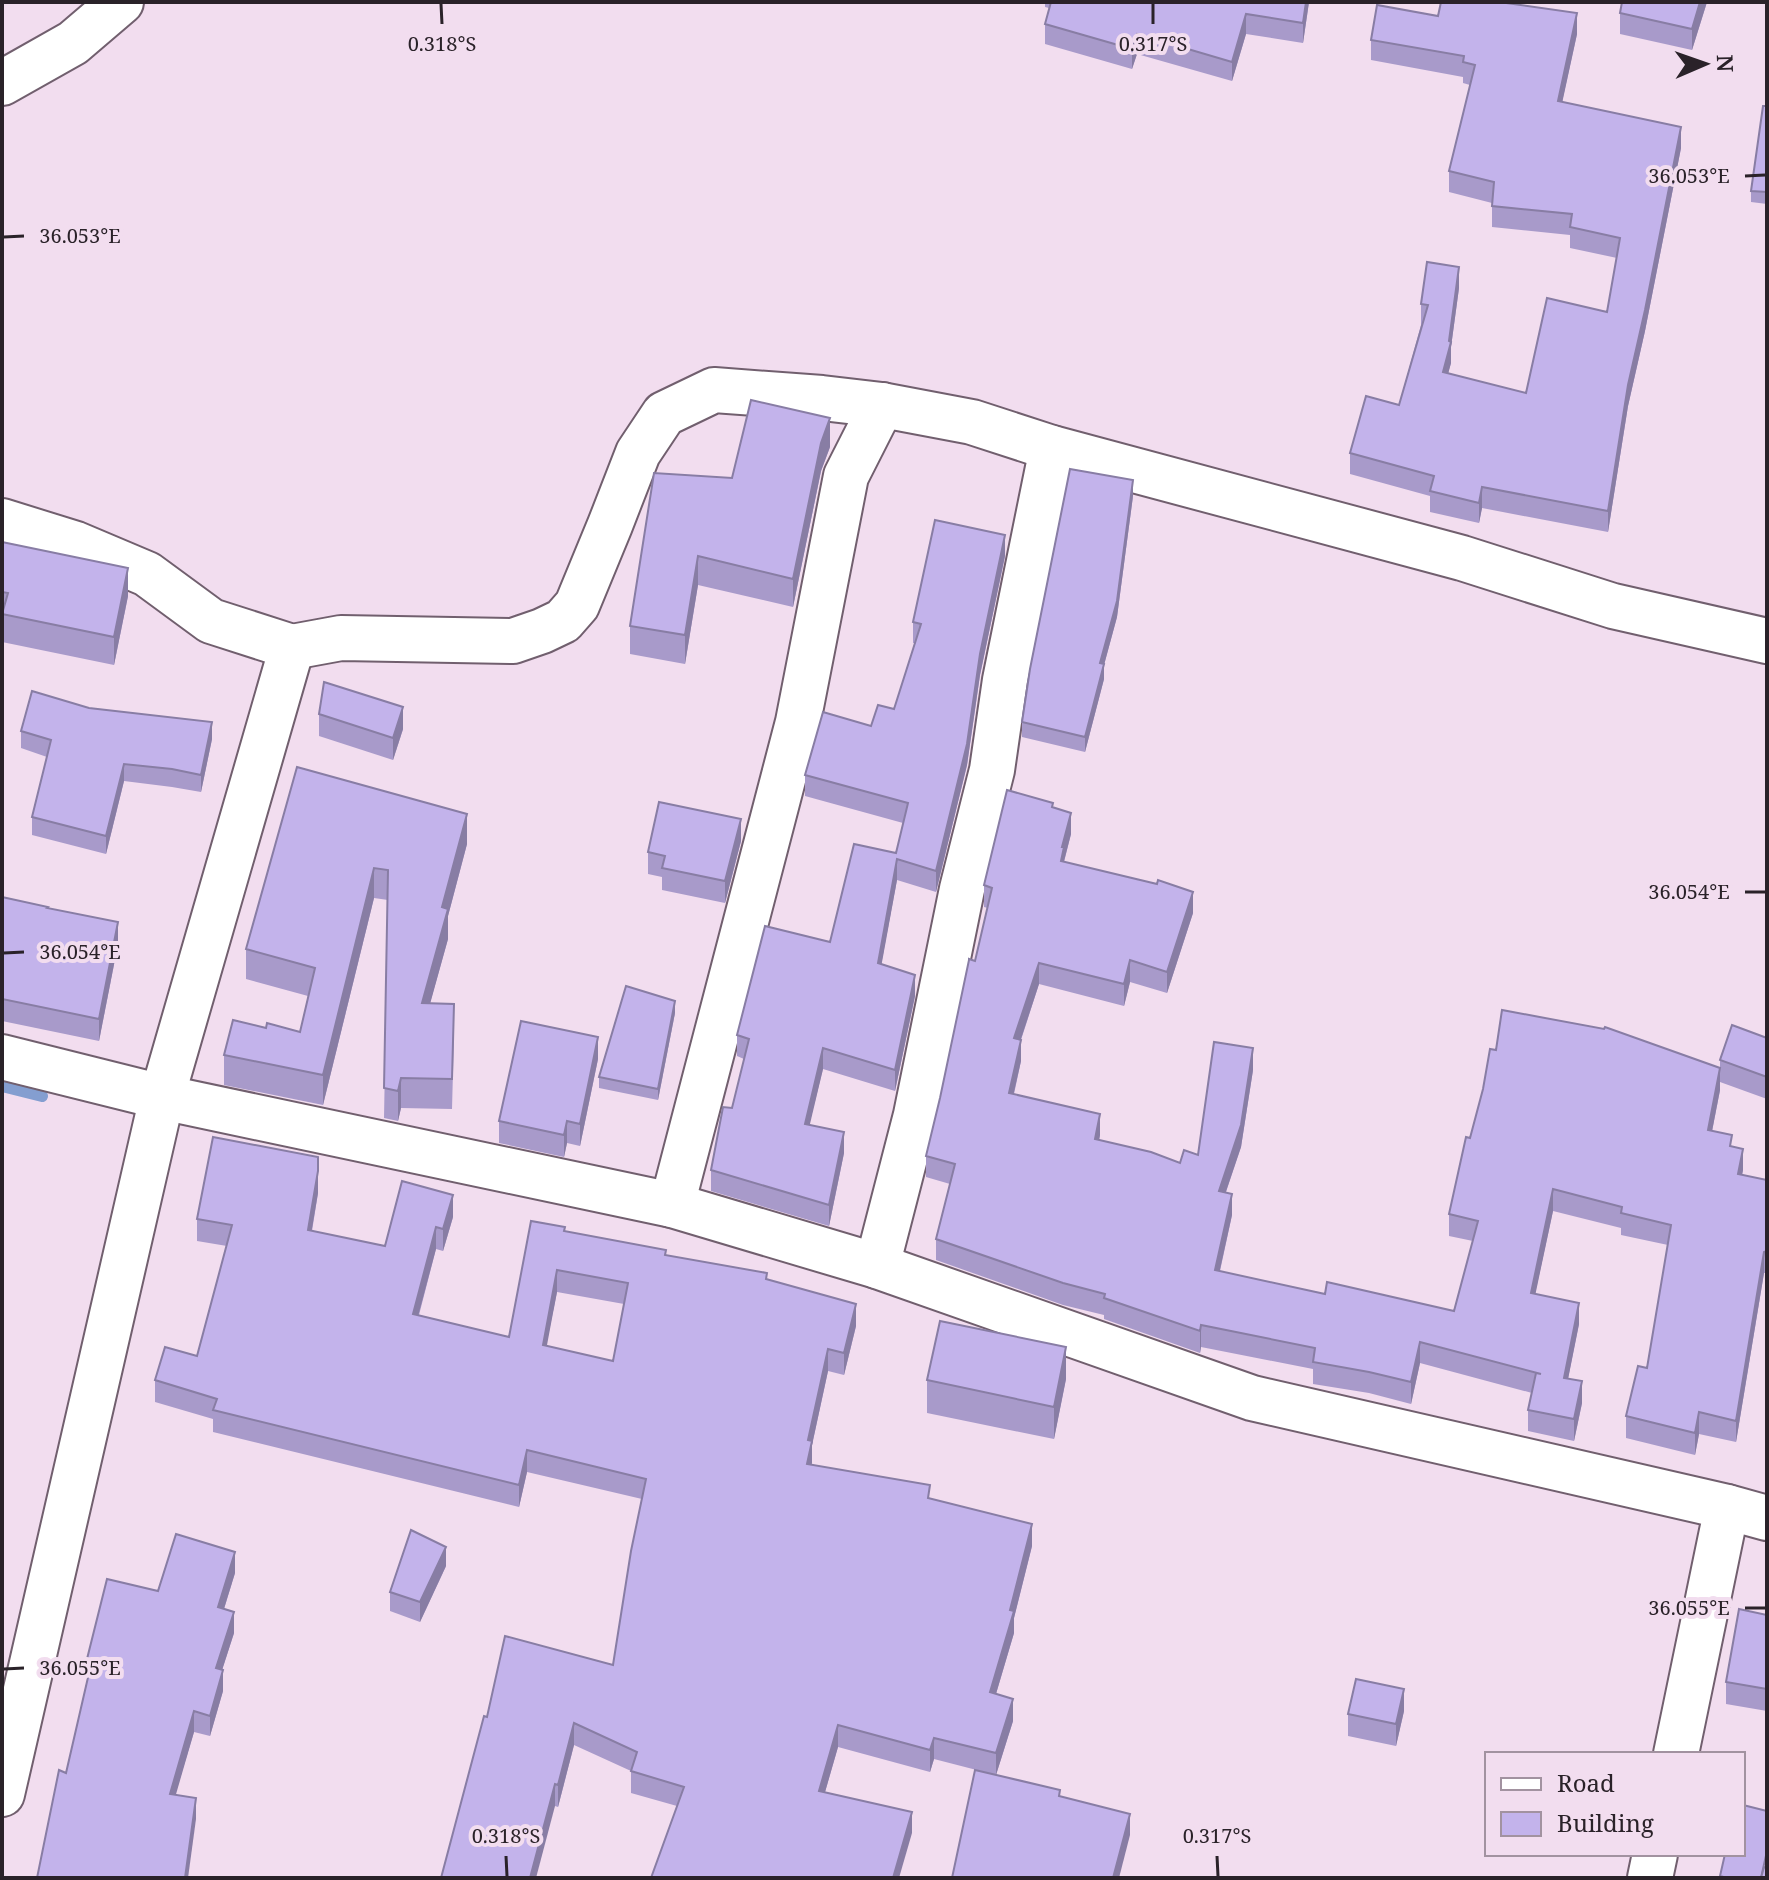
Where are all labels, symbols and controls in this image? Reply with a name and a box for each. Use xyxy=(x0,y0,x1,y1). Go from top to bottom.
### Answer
north arrow xyxy=(1665,24,1745,104)
text: 0.318°S xyxy=(408,30,476,57)
text: 0.317°S xyxy=(1119,30,1187,57)
text: N xyxy=(1711,54,1741,72)
text: 36.053°E xyxy=(1648,162,1730,189)
text: 36.053°E xyxy=(39,222,121,249)
text: 36.054°E xyxy=(1648,878,1730,905)
text: 36.054°E xyxy=(39,938,121,965)
text: 36.055°E xyxy=(1648,1594,1730,1621)
text: 36.055°E xyxy=(39,1654,121,1681)
legend xyxy=(1485,1752,1745,1856)
text: Road xyxy=(1557,1766,1615,1799)
text: Building xyxy=(1557,1806,1654,1839)
text: 0.318°S xyxy=(472,1822,540,1849)
text: 0.317°S xyxy=(1183,1822,1251,1849)

